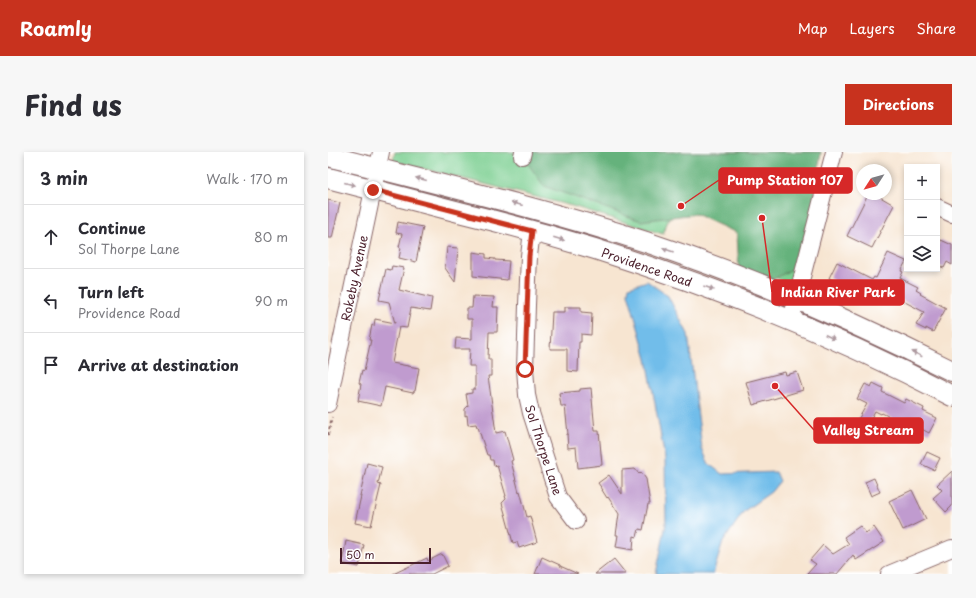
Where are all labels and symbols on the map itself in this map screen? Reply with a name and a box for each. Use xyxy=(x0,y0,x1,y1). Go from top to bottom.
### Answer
north arrow xyxy=(856,164,892,200)
callout: Pump Station 107 xyxy=(719,168,852,193)
text: Pump Station 107 xyxy=(727,170,844,189)
one-way arrow xyxy=(415,176,427,182)
one-way arrow xyxy=(345,181,357,187)
route end xyxy=(364,181,382,199)
one-way arrow xyxy=(511,201,523,207)
street label: Rokeby Avenue xyxy=(336,233,372,323)
one-way arrow xyxy=(554,236,566,242)
street label: Providence Road xyxy=(599,243,695,291)
one-way arrow xyxy=(662,247,674,253)
callout: Indian River Park xyxy=(772,280,904,305)
text: Indian River Park xyxy=(781,282,896,301)
one-way arrow xyxy=(704,286,716,292)
one-way arrow xyxy=(824,334,835,340)
one-way arrow xyxy=(911,351,923,357)
route start xyxy=(516,360,534,378)
street label: Sol Thorpe Lane xyxy=(521,402,567,498)
callout: Valley Stream xyxy=(814,418,923,443)
text: Valley Stream xyxy=(822,420,914,439)
scale bar xyxy=(340,546,431,565)

